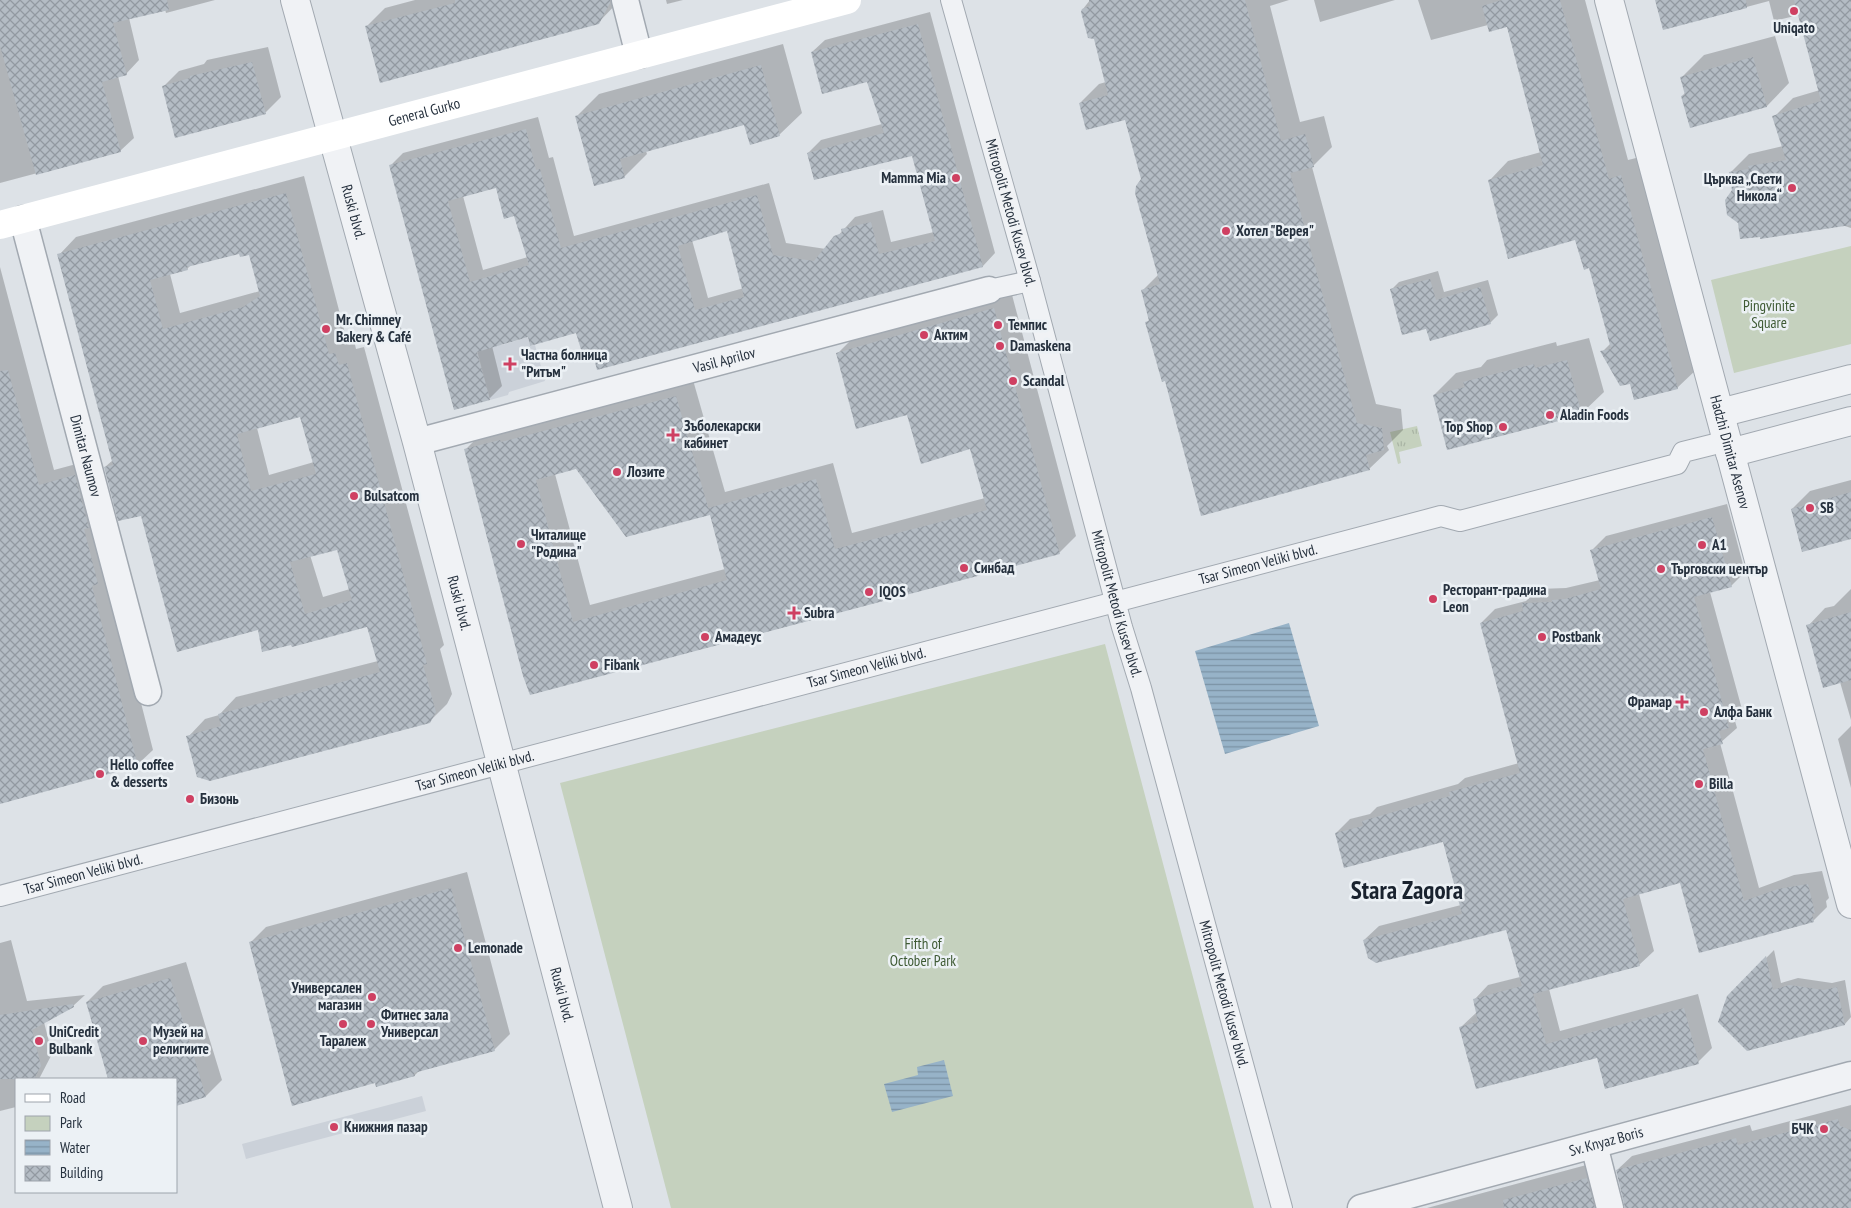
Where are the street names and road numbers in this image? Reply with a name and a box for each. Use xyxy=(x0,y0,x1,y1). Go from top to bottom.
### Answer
street label: General Gurko xyxy=(386,93,462,130)
street label: Mitropolit Metodi Kusev blvd. xyxy=(982,137,1041,289)
street label: Ruski blvd. xyxy=(337,182,371,242)
street label: Vasil Aprilov xyxy=(690,342,758,377)
street label: Hadzhi Dimitar Asenov xyxy=(1706,393,1755,511)
street label: Dimitar Naumov xyxy=(66,413,106,499)
street label: Mitropolit Metodi Kusev blvd. xyxy=(1088,528,1147,680)
street label: Tsar Simeon Veliki blvd. xyxy=(1197,539,1319,588)
street label: Ruski blvd. xyxy=(443,573,476,633)
street label: Tsar Simeon Veliki blvd. xyxy=(805,642,928,692)
street label: Tsar Simeon Veliki blvd. xyxy=(413,746,536,795)
street label: Tsar Simeon Veliki blvd. xyxy=(22,849,145,898)
street label: Mitropolit Metodi Kusev blvd. xyxy=(1195,918,1254,1070)
street label: Ruski blvd. xyxy=(546,965,579,1024)
street label: Sv. Knyaz Boris xyxy=(1567,1122,1645,1160)

